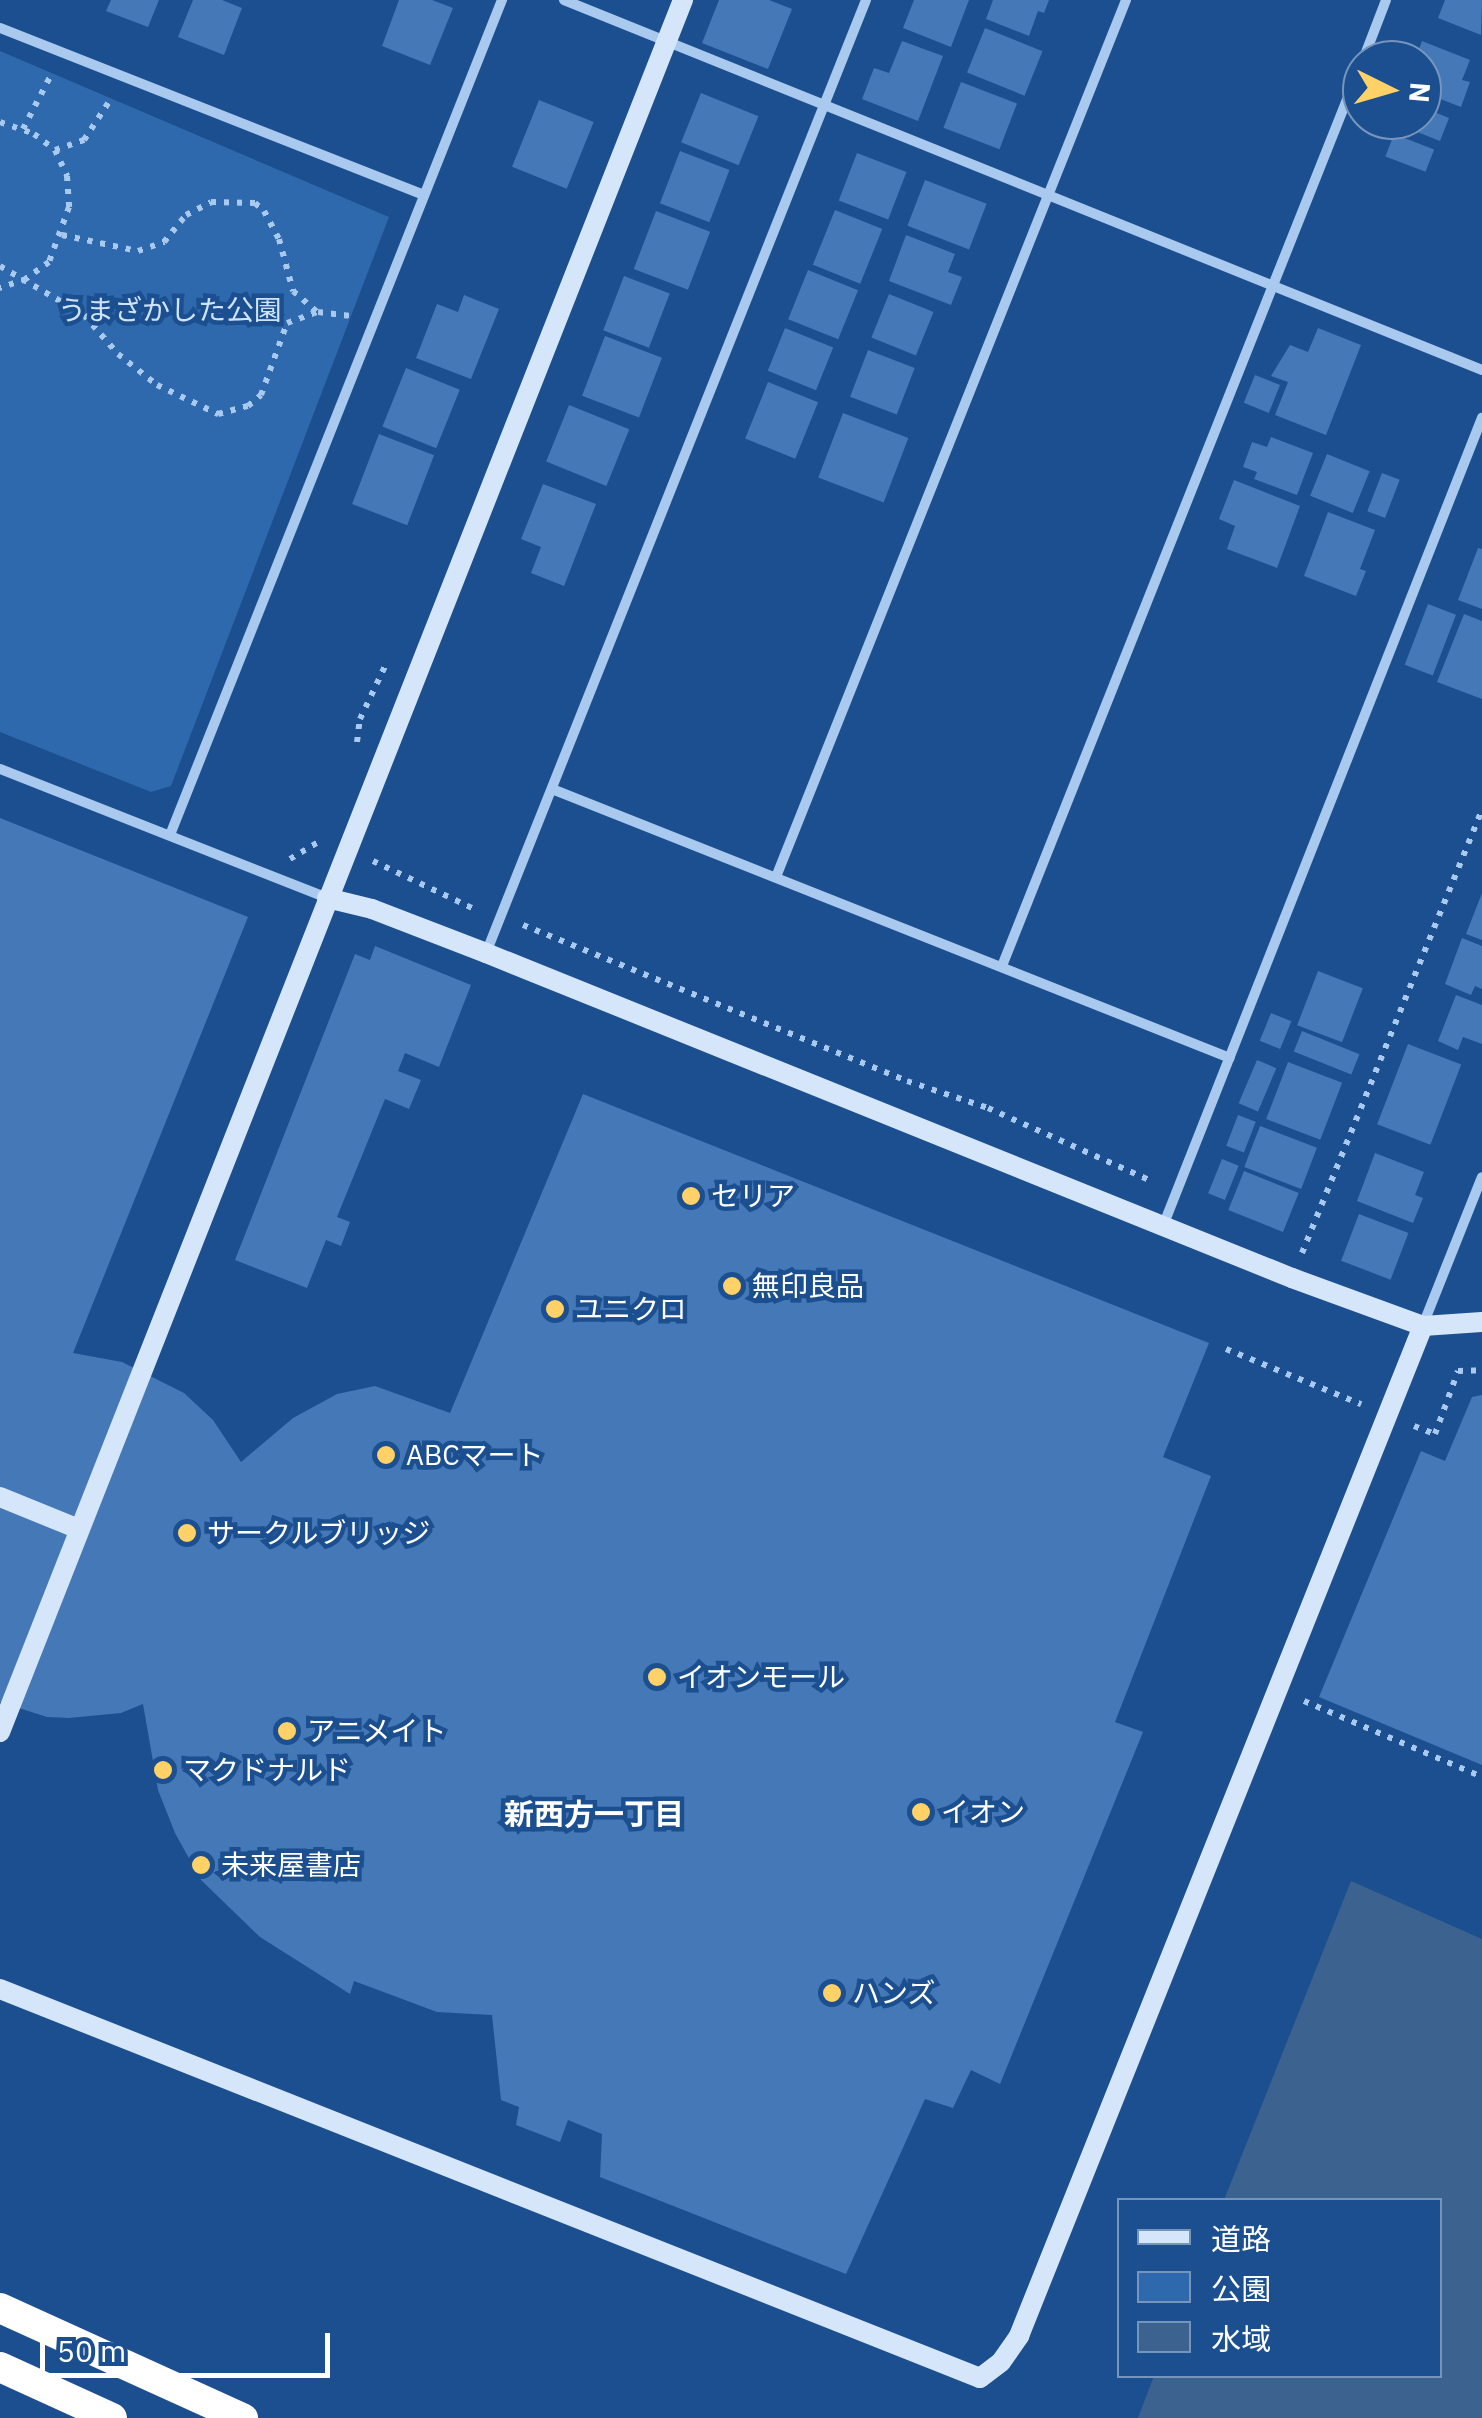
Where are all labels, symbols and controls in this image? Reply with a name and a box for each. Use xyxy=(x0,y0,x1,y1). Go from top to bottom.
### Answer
north arrow xyxy=(1342,40,1442,140)
text: N xyxy=(1401,81,1440,104)
park label: うまざかした公園 xyxy=(58,293,282,327)
place label: セリア xyxy=(711,1179,795,1213)
marker: セリア xyxy=(680,1185,702,1207)
place label: 無印良品 xyxy=(752,1269,864,1303)
marker: 無印良品 xyxy=(721,1275,743,1297)
place label: ユニクロ xyxy=(575,1292,687,1326)
marker: ユニクロ xyxy=(544,1298,566,1320)
place label: ABCマート xyxy=(406,1438,544,1472)
marker: ABCマート xyxy=(375,1444,397,1466)
place label: サークルブリッジ xyxy=(207,1516,431,1550)
marker: サークルブリッジ xyxy=(176,1522,198,1544)
place label: イオンモール xyxy=(677,1660,845,1694)
marker: イオンモール xyxy=(646,1666,668,1688)
place label: アニメイト xyxy=(307,1714,447,1748)
marker: アニメイト xyxy=(276,1720,298,1742)
place label: マクドナルド xyxy=(183,1753,351,1787)
marker: マクドナルド xyxy=(152,1759,174,1781)
place label: イオン xyxy=(941,1795,1025,1829)
district label: 新西方一丁目 xyxy=(504,1796,684,1832)
marker: イオン xyxy=(910,1801,932,1823)
place label: 未来屋書店 xyxy=(221,1848,361,1882)
marker: 未来屋書店 xyxy=(190,1854,212,1876)
place label: ハンズ xyxy=(852,1976,936,2010)
marker: ハンズ xyxy=(821,1982,843,2004)
legend xyxy=(1117,2198,1442,2378)
text: 道路 xyxy=(1211,2219,1271,2258)
text: 公園 xyxy=(1211,2269,1271,2308)
scale bar xyxy=(45,2313,335,2375)
text: 水域 xyxy=(1211,2319,1271,2358)
text: 50 m xyxy=(57,2331,126,2370)

